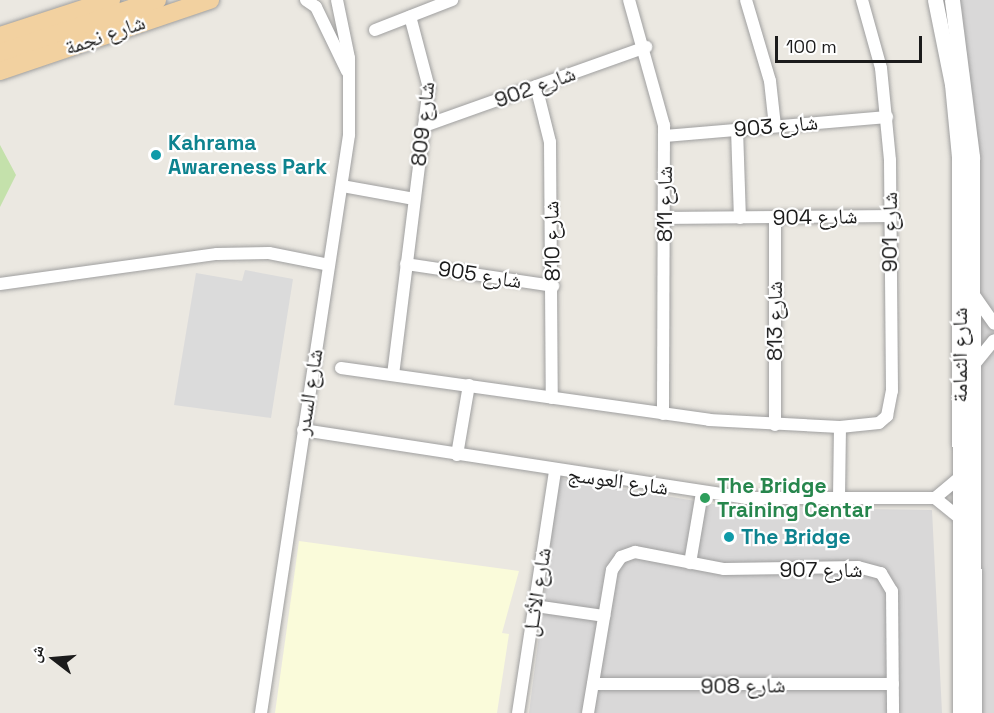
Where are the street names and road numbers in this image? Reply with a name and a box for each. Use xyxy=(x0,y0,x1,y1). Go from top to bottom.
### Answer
street label: شارع نجمة xyxy=(62,10,148,60)
street label: شارع 902 xyxy=(491,61,579,113)
street label: شارع 809 xyxy=(406,81,440,167)
street label: شارع 903 xyxy=(733,110,819,142)
street label: شارع 811 xyxy=(652,166,678,242)
street label: شارع 901 xyxy=(877,192,903,272)
street label: شارع 810 xyxy=(539,200,565,282)
street label: شارع 904 xyxy=(772,204,858,230)
street label: شارع 905 xyxy=(436,256,524,294)
street label: شارع 813 xyxy=(762,281,788,361)
street label: شارع الثمامة xyxy=(947,307,973,403)
street label: شارع السدر xyxy=(290,347,328,437)
street label: شارع العوسج xyxy=(566,461,670,501)
street label: شارع الأثــل xyxy=(518,546,556,638)
street label: شارع 907 xyxy=(779,557,863,583)
street label: شارع 908 xyxy=(700,673,786,699)

